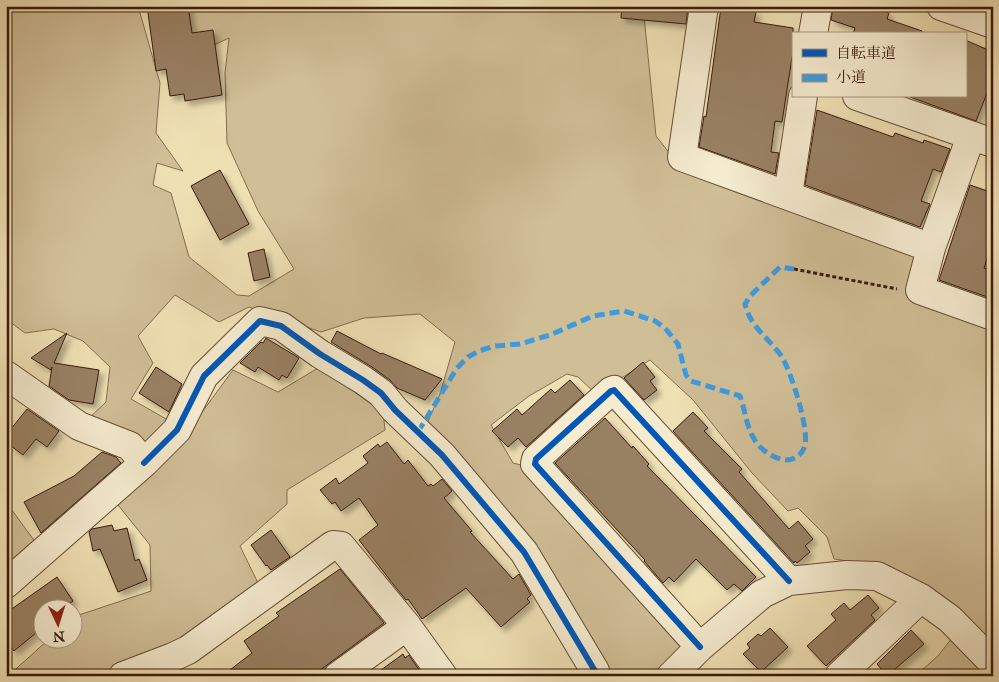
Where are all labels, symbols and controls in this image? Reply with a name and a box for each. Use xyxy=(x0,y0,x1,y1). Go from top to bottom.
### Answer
legend xyxy=(792,32,966,98)
text: 自転車道 xyxy=(836,44,896,62)
text: 小道 xyxy=(836,68,866,86)
north arrow xyxy=(32,600,82,650)
text: N xyxy=(52,628,65,645)

